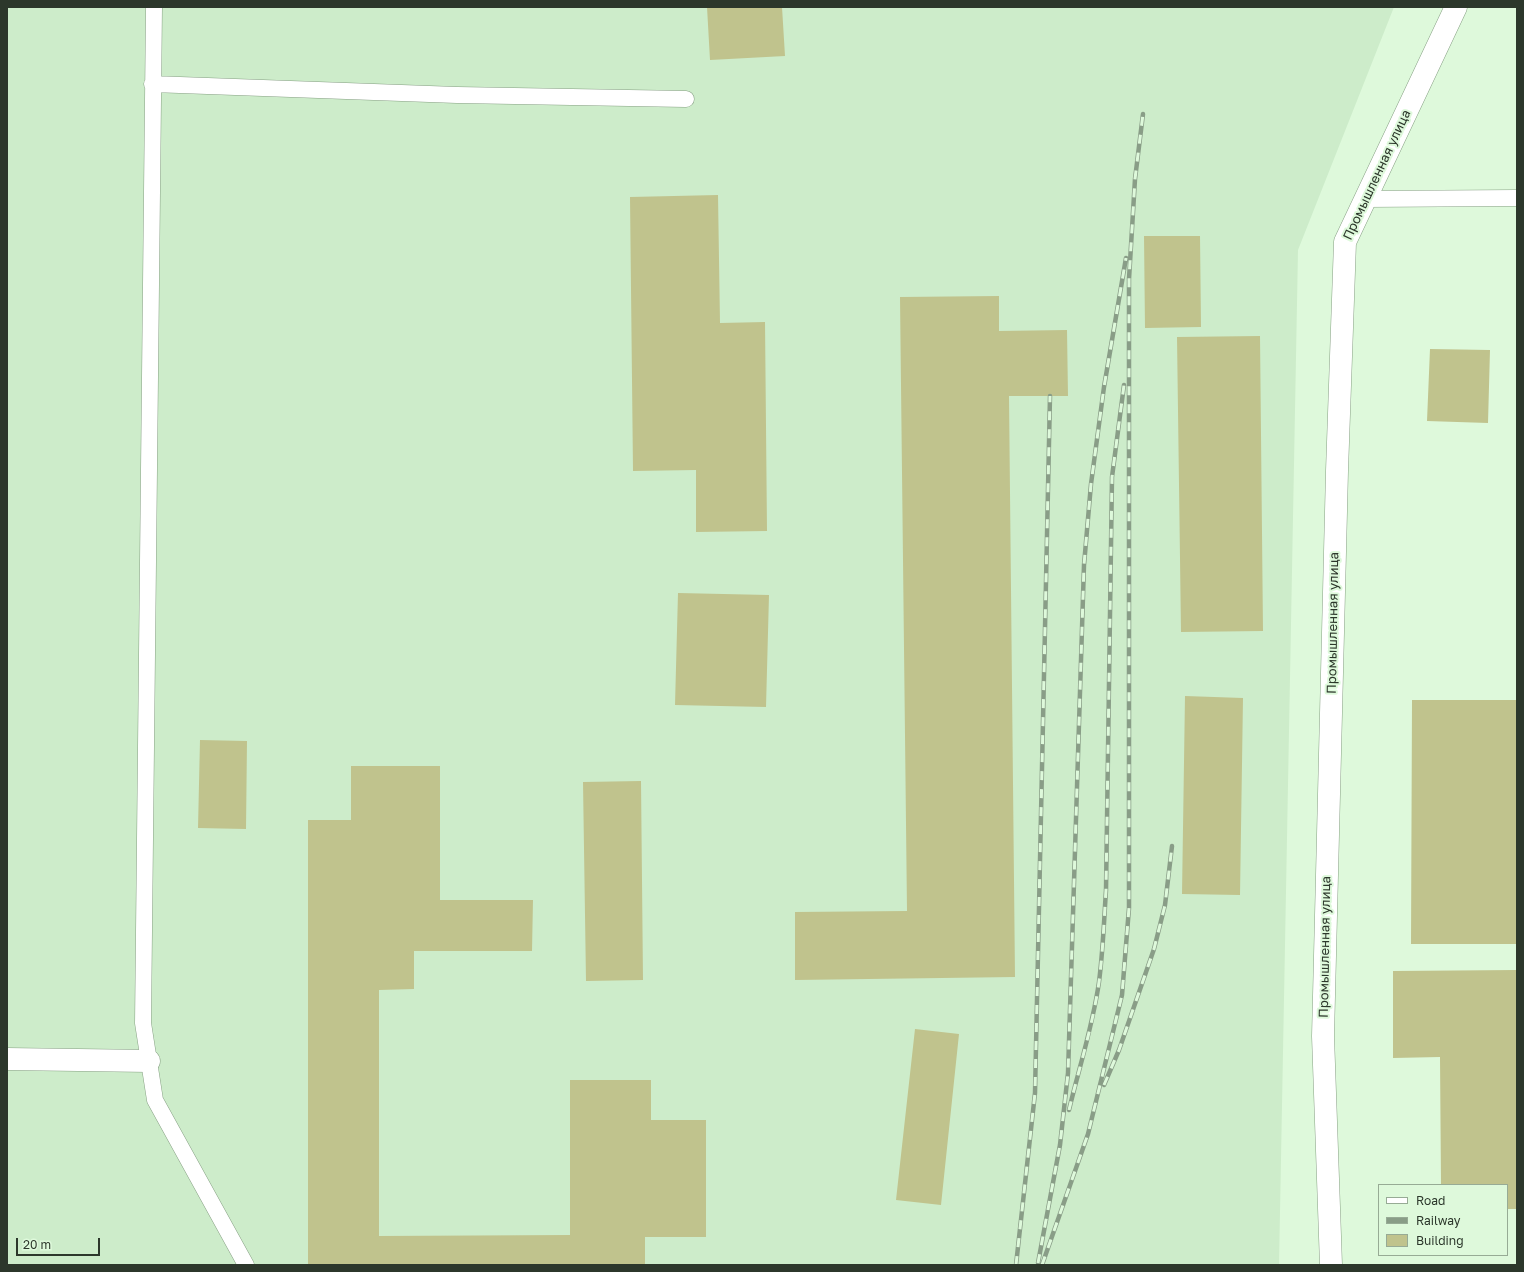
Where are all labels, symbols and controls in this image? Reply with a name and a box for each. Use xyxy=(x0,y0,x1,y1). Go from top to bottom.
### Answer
street label: Промышленная улица xyxy=(1340,107,1414,243)
street label: Промышленная улица xyxy=(1324,552,1342,694)
street label: Промышленная улица xyxy=(1316,876,1334,1018)
legend xyxy=(1378,1184,1508,1256)
text: Road xyxy=(1416,1193,1445,1208)
text: Railway xyxy=(1416,1213,1461,1228)
scale bar xyxy=(18,1230,102,1256)
text: Building xyxy=(1416,1233,1464,1248)
text: 20 m xyxy=(23,1237,51,1252)

